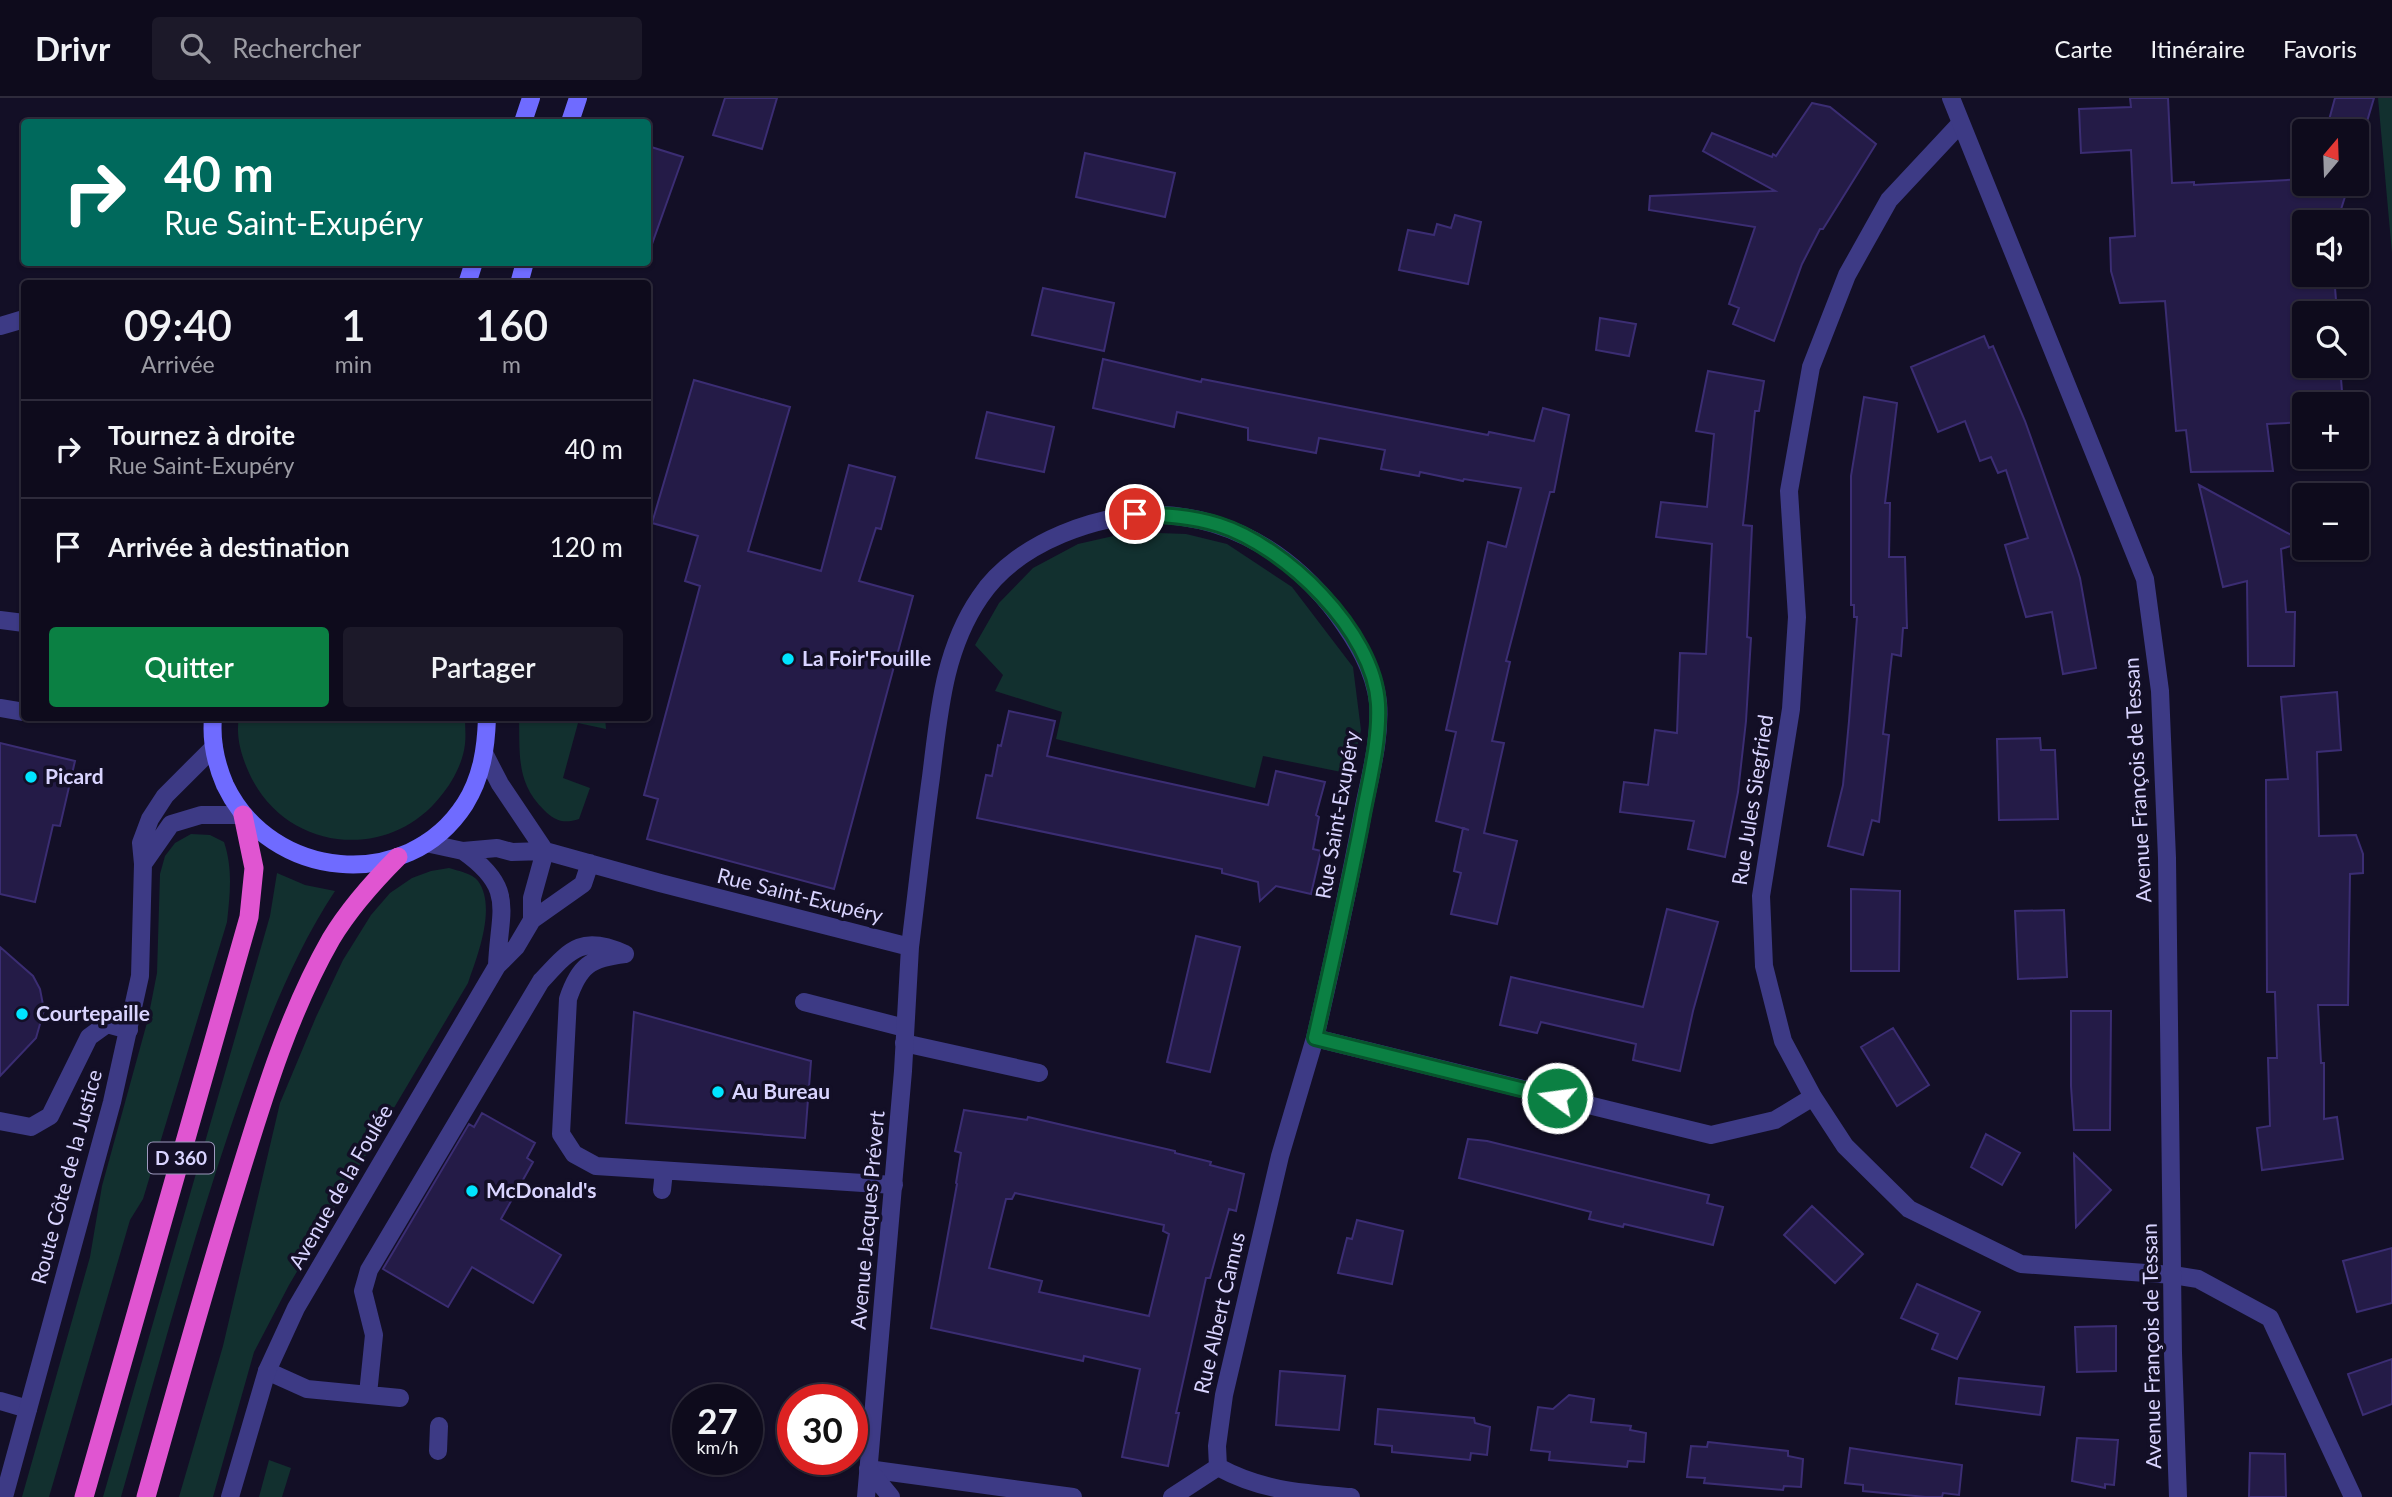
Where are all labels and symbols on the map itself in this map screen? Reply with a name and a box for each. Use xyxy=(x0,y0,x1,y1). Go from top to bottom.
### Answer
north arrow xyxy=(2292,119,2370,196)
pin xyxy=(1105,484,1165,544)
place label: La Foir'Fouille xyxy=(802,645,931,670)
marker: La Foir'Fouille xyxy=(780,651,796,667)
street label: Avenue François de Tessan xyxy=(2118,657,2155,903)
street label: Rue Jules Siegfried xyxy=(1726,713,1777,887)
street label: Rue Saint-Exupéry xyxy=(1309,729,1364,901)
place label: Picard xyxy=(45,763,104,788)
marker: Picard xyxy=(23,769,39,785)
street label: Rue Saint-Exupéry xyxy=(715,862,886,927)
place label: Courtepaille xyxy=(36,1000,150,1025)
marker: Courtepaille xyxy=(14,1006,30,1022)
position arrow xyxy=(1520,1061,1594,1135)
street label: Route Côte de la Justice xyxy=(25,1067,106,1287)
place label: Au Bureau xyxy=(731,1078,830,1103)
marker: Au Bureau xyxy=(710,1084,726,1100)
street label: Avenue de la Foulée xyxy=(282,1100,397,1273)
street label: Avenue Jacques Prévert xyxy=(844,1109,889,1330)
road number: D 360 xyxy=(148,1142,214,1174)
place label: McDonald's xyxy=(486,1177,597,1202)
marker: McDonald's xyxy=(464,1183,480,1199)
street label: Avenue François de Tessan xyxy=(2136,1223,2165,1469)
street label: Rue Albert Camus xyxy=(1188,1229,1249,1396)
speed limit sign: 30 xyxy=(777,1384,868,1475)

